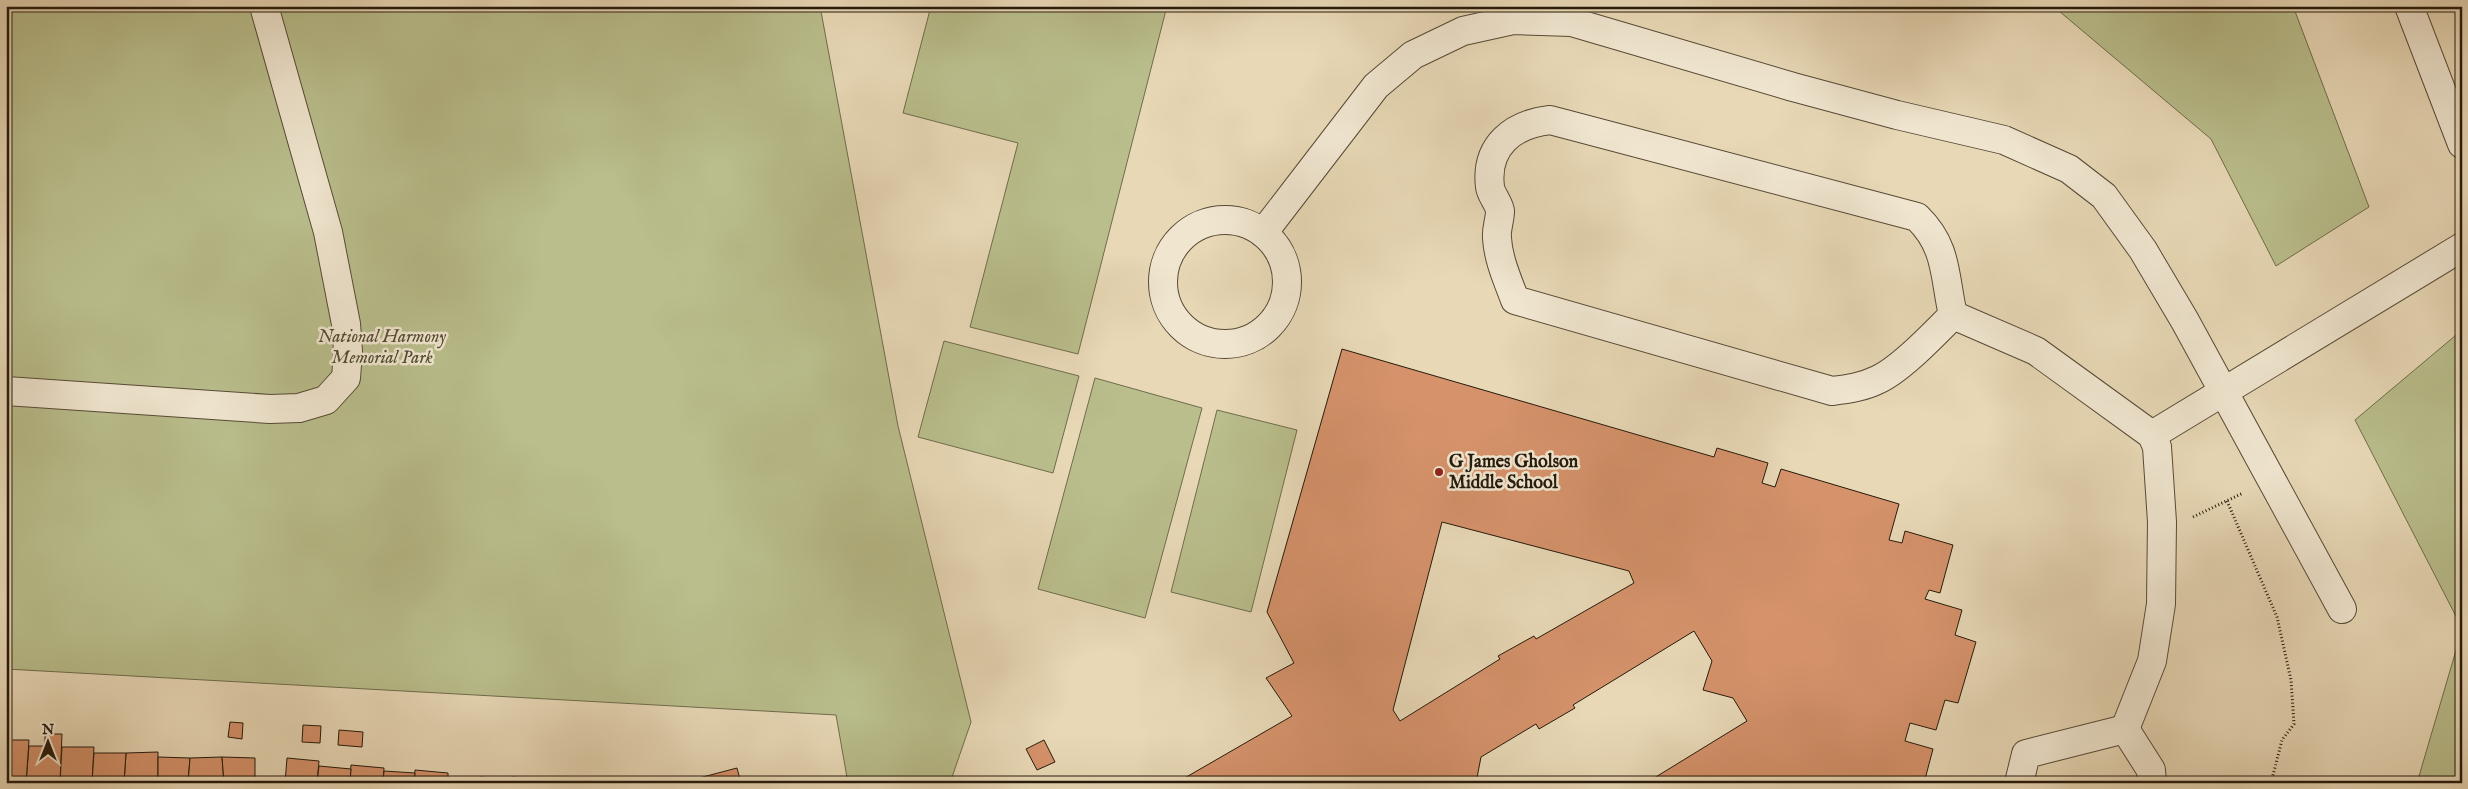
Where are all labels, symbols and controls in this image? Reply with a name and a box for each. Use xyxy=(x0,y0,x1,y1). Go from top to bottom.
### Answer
park label: National Harmony Memorial Park xyxy=(318,326,446,370)
place label: G James Gholson Middle School xyxy=(1449,451,1579,495)
marker: G James Gholson Middle School xyxy=(1433,466,1445,478)
north arrow xyxy=(22,716,72,766)
text: N xyxy=(41,721,54,739)

